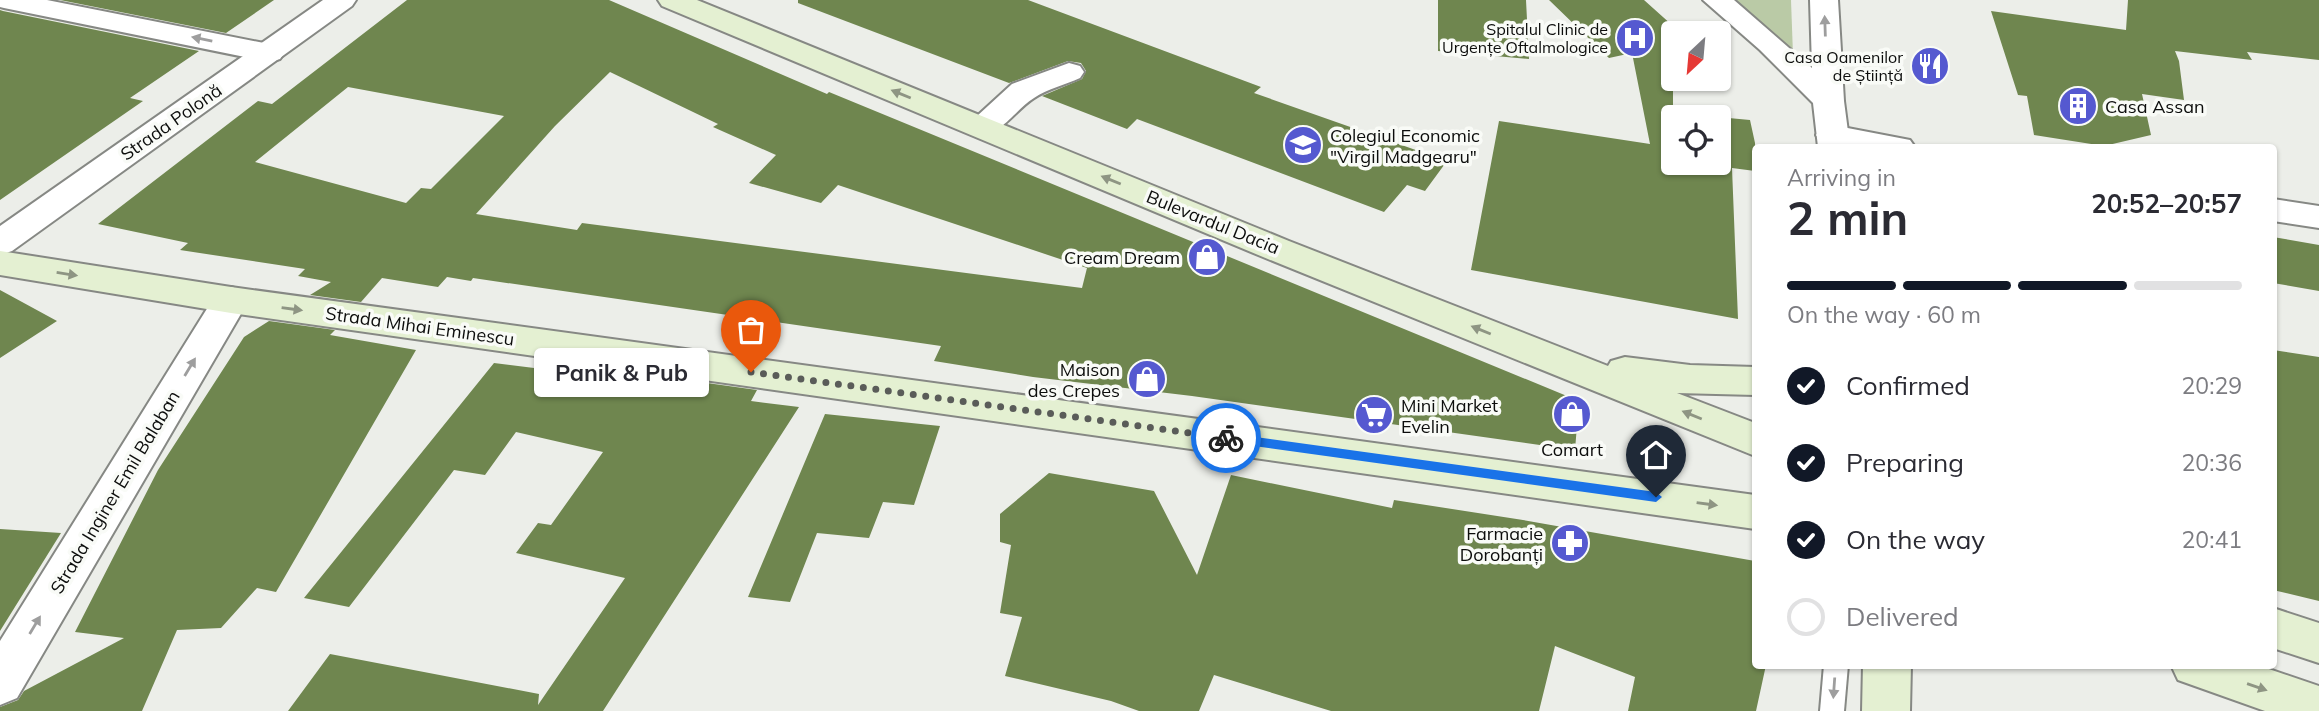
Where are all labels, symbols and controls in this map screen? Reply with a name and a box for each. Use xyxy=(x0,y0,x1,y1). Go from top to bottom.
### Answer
one-way arrow xyxy=(1820,15,1831,37)
hospital icon: Spitalul Clinic de Urgențe Oftalmologice xyxy=(1614,17,1656,59)
place label: Spitalul Clinic de Urgențe Oftalmologice xyxy=(1442,19,1608,57)
north arrow xyxy=(1661,21,1731,91)
map controls xyxy=(1661,21,1731,175)
one-way arrow xyxy=(191,33,213,44)
restaurant icon: Casa Oamenilor de Știință xyxy=(1909,45,1951,87)
place label: Casa Oamenilor de Știință xyxy=(1784,47,1903,85)
street label: Strada Polonă xyxy=(116,79,226,165)
building icon: Casa Assan xyxy=(2057,85,2099,127)
one-way arrow xyxy=(890,88,911,99)
place label: Casa Assan xyxy=(2105,95,2205,118)
button: locate xyxy=(1661,105,1731,175)
school or university icon: Colegiul Economic "Virgil Madgearu" xyxy=(1282,124,1324,166)
place label: Colegiul Economic "Virgil Madgearu" xyxy=(1330,124,1480,168)
text: Arriving in xyxy=(1787,163,1896,192)
one-way arrow xyxy=(1100,175,1121,186)
street label: Bulevardul Dacia xyxy=(1143,185,1283,259)
text: 20:52–20:57 xyxy=(2091,187,2242,220)
text: 2 min xyxy=(1787,189,1908,247)
shop icon: Cream Dream xyxy=(1186,236,1228,278)
place label: Cream Dream xyxy=(1064,246,1180,269)
one-way arrow xyxy=(56,269,78,280)
pin xyxy=(721,300,781,372)
text: On the way · 60 m xyxy=(1787,300,1981,329)
street label: Strada Mihai Eminescu xyxy=(324,301,516,351)
one-way arrow xyxy=(281,303,303,314)
icon: bag xyxy=(732,311,770,349)
one-way arrow xyxy=(1470,325,1491,336)
callout: Panik & Pub xyxy=(534,348,709,396)
one-way arrow xyxy=(184,357,197,376)
text: Panik & Pub xyxy=(555,358,688,387)
place label: Maison des Crepes xyxy=(1028,358,1120,402)
shop icon: Maison des Crepes xyxy=(1126,358,1168,400)
icon: check xyxy=(1787,367,1825,405)
text: Confirmed xyxy=(1846,369,1970,402)
text: 20:29 xyxy=(2182,371,2242,400)
street label: Strada Inginer Emil Balaban xyxy=(45,386,185,598)
shop icon: Comart xyxy=(1551,393,1593,435)
supermarket icon: Mini Market Evelin xyxy=(1353,394,1395,436)
place label: Mini Market Evelin xyxy=(1401,394,1498,438)
courier xyxy=(1191,403,1261,473)
one-way arrow xyxy=(1681,410,1702,421)
icon: bike xyxy=(1207,419,1245,457)
pin xyxy=(1626,425,1686,497)
icon: home xyxy=(1637,436,1675,474)
place label: Comart xyxy=(1541,438,1603,461)
icon: check xyxy=(1787,444,1825,482)
text: Preparing xyxy=(1846,446,1964,479)
text: 20:36 xyxy=(2182,448,2242,477)
one-way arrow xyxy=(1696,499,1718,510)
icon: check xyxy=(1787,521,1825,559)
place label: Farmacie Dorobanți xyxy=(1460,522,1543,566)
pharmacy icon: Farmacie Dorobanți xyxy=(1549,522,1591,564)
text: On the way xyxy=(1846,523,1985,556)
text: 20:41 xyxy=(2182,525,2242,554)
text: Delivered xyxy=(1846,600,1959,633)
one-way arrow xyxy=(29,615,41,634)
one-way arrow xyxy=(1828,677,1839,699)
one-way arrow xyxy=(2246,682,2267,693)

